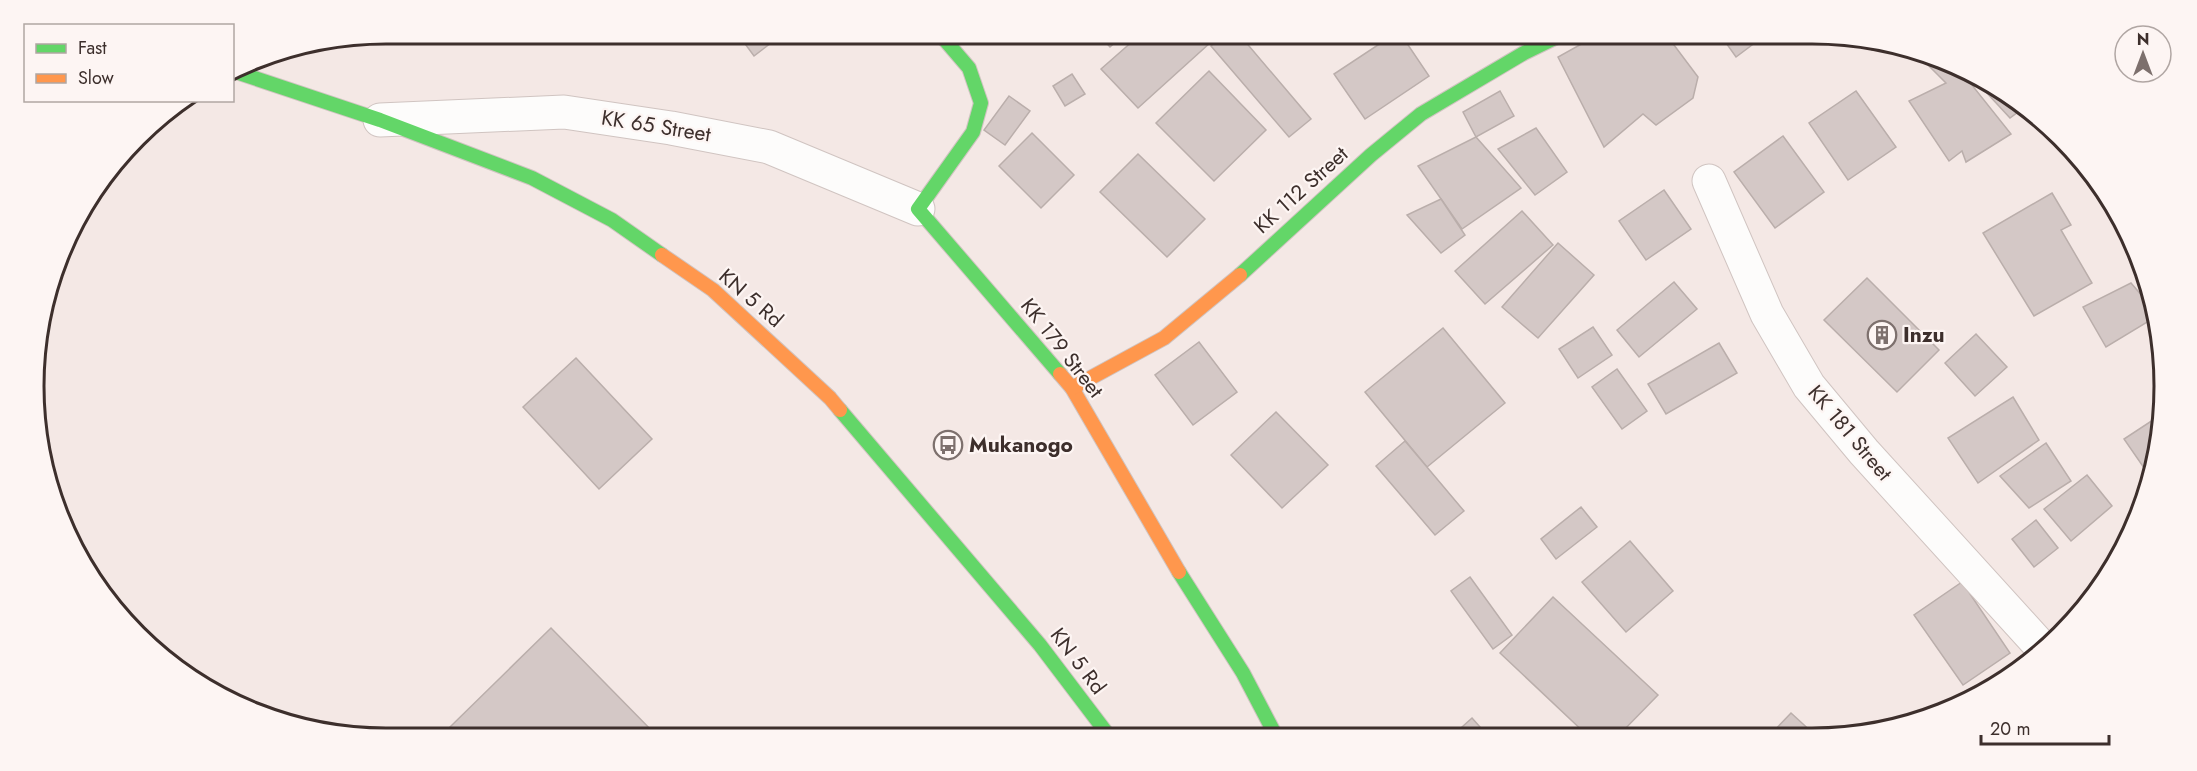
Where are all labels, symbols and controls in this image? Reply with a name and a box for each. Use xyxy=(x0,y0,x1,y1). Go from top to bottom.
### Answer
legend xyxy=(24,24,234,102)
north arrow xyxy=(2113,24,2173,84)
text: N xyxy=(2137,28,2149,51)
text: Fast xyxy=(78,35,107,61)
text: Slow xyxy=(78,65,115,91)
street label: KK 65 Street xyxy=(599,103,713,149)
street label: KK 112 Street xyxy=(1247,140,1355,240)
street label: KN 5 Rd xyxy=(712,262,790,334)
street label: KK 179 Street xyxy=(1014,292,1110,404)
building icon: Inzu xyxy=(1866,319,1898,351)
place label: Inzu xyxy=(1903,320,1945,350)
street label: KK 181 Street xyxy=(1801,379,1899,487)
bus stop icon: Mukanogo xyxy=(932,429,964,461)
place label: Mukanogo xyxy=(969,430,1073,460)
street label: KN 5 Rd xyxy=(1043,621,1113,701)
scale bar xyxy=(1981,708,2108,746)
text: 20 m xyxy=(1990,716,2030,742)

